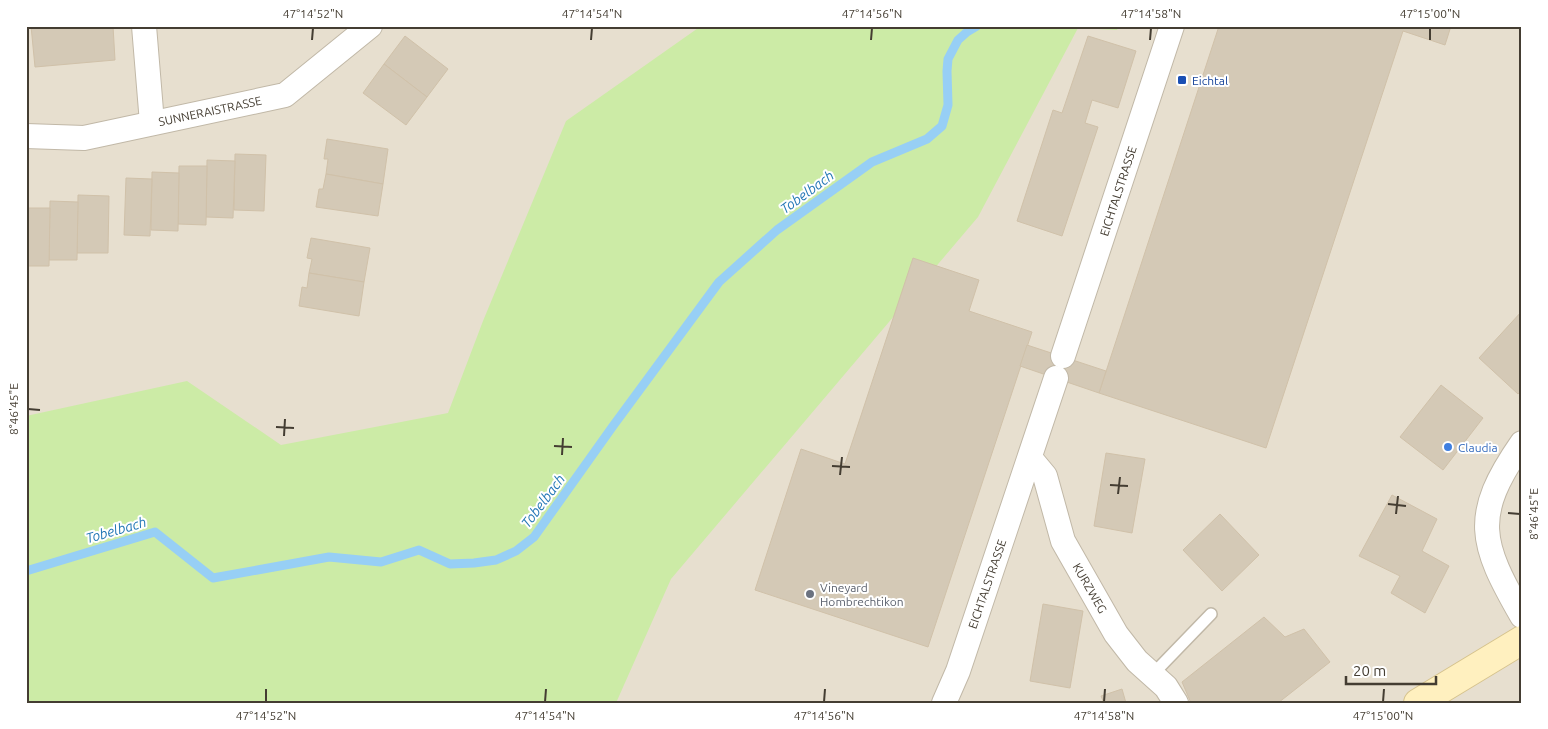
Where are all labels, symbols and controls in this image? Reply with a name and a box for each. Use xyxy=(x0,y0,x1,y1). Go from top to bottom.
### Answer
text: 47°14'52"N xyxy=(283,7,343,20)
text: 47°14'54"N xyxy=(562,7,622,20)
text: 47°14'56"N xyxy=(842,7,902,20)
text: 47°14'58"N xyxy=(1121,7,1181,20)
text: 47°15'00"N xyxy=(1400,7,1460,20)
marker: Eichtal xyxy=(1176,74,1188,86)
place label: Eichtal xyxy=(1192,74,1228,87)
street label: SUNNERAISTRASSE xyxy=(157,94,263,128)
street label: EICHTALSTRASSE xyxy=(1097,144,1139,238)
water label: Tobelbach xyxy=(777,167,837,217)
text: 8°46'45"E xyxy=(7,383,20,435)
marker: Claudia xyxy=(1442,441,1454,453)
place label: Claudia xyxy=(1458,441,1498,454)
water label: Tobelbach xyxy=(518,471,568,531)
text: 8°46'45"E xyxy=(1527,488,1540,540)
water label: Tobelbach xyxy=(84,514,148,546)
street label: EICHTALSTRASSE xyxy=(966,537,1008,630)
street label: KURZWEG xyxy=(1070,561,1110,615)
place label: Vineyard Hombrechtikon xyxy=(820,581,904,608)
marker: Vineyard Hombrechtikon xyxy=(804,588,816,600)
scale bar xyxy=(1346,654,1436,686)
text: 20 m xyxy=(1353,662,1386,679)
text: 47°14'52"N xyxy=(236,709,296,722)
text: 47°14'54"N xyxy=(515,709,575,722)
text: 47°14'56"N xyxy=(794,709,854,722)
text: 47°14'58"N xyxy=(1074,709,1134,722)
text: 47°15'00"N xyxy=(1353,709,1413,722)

